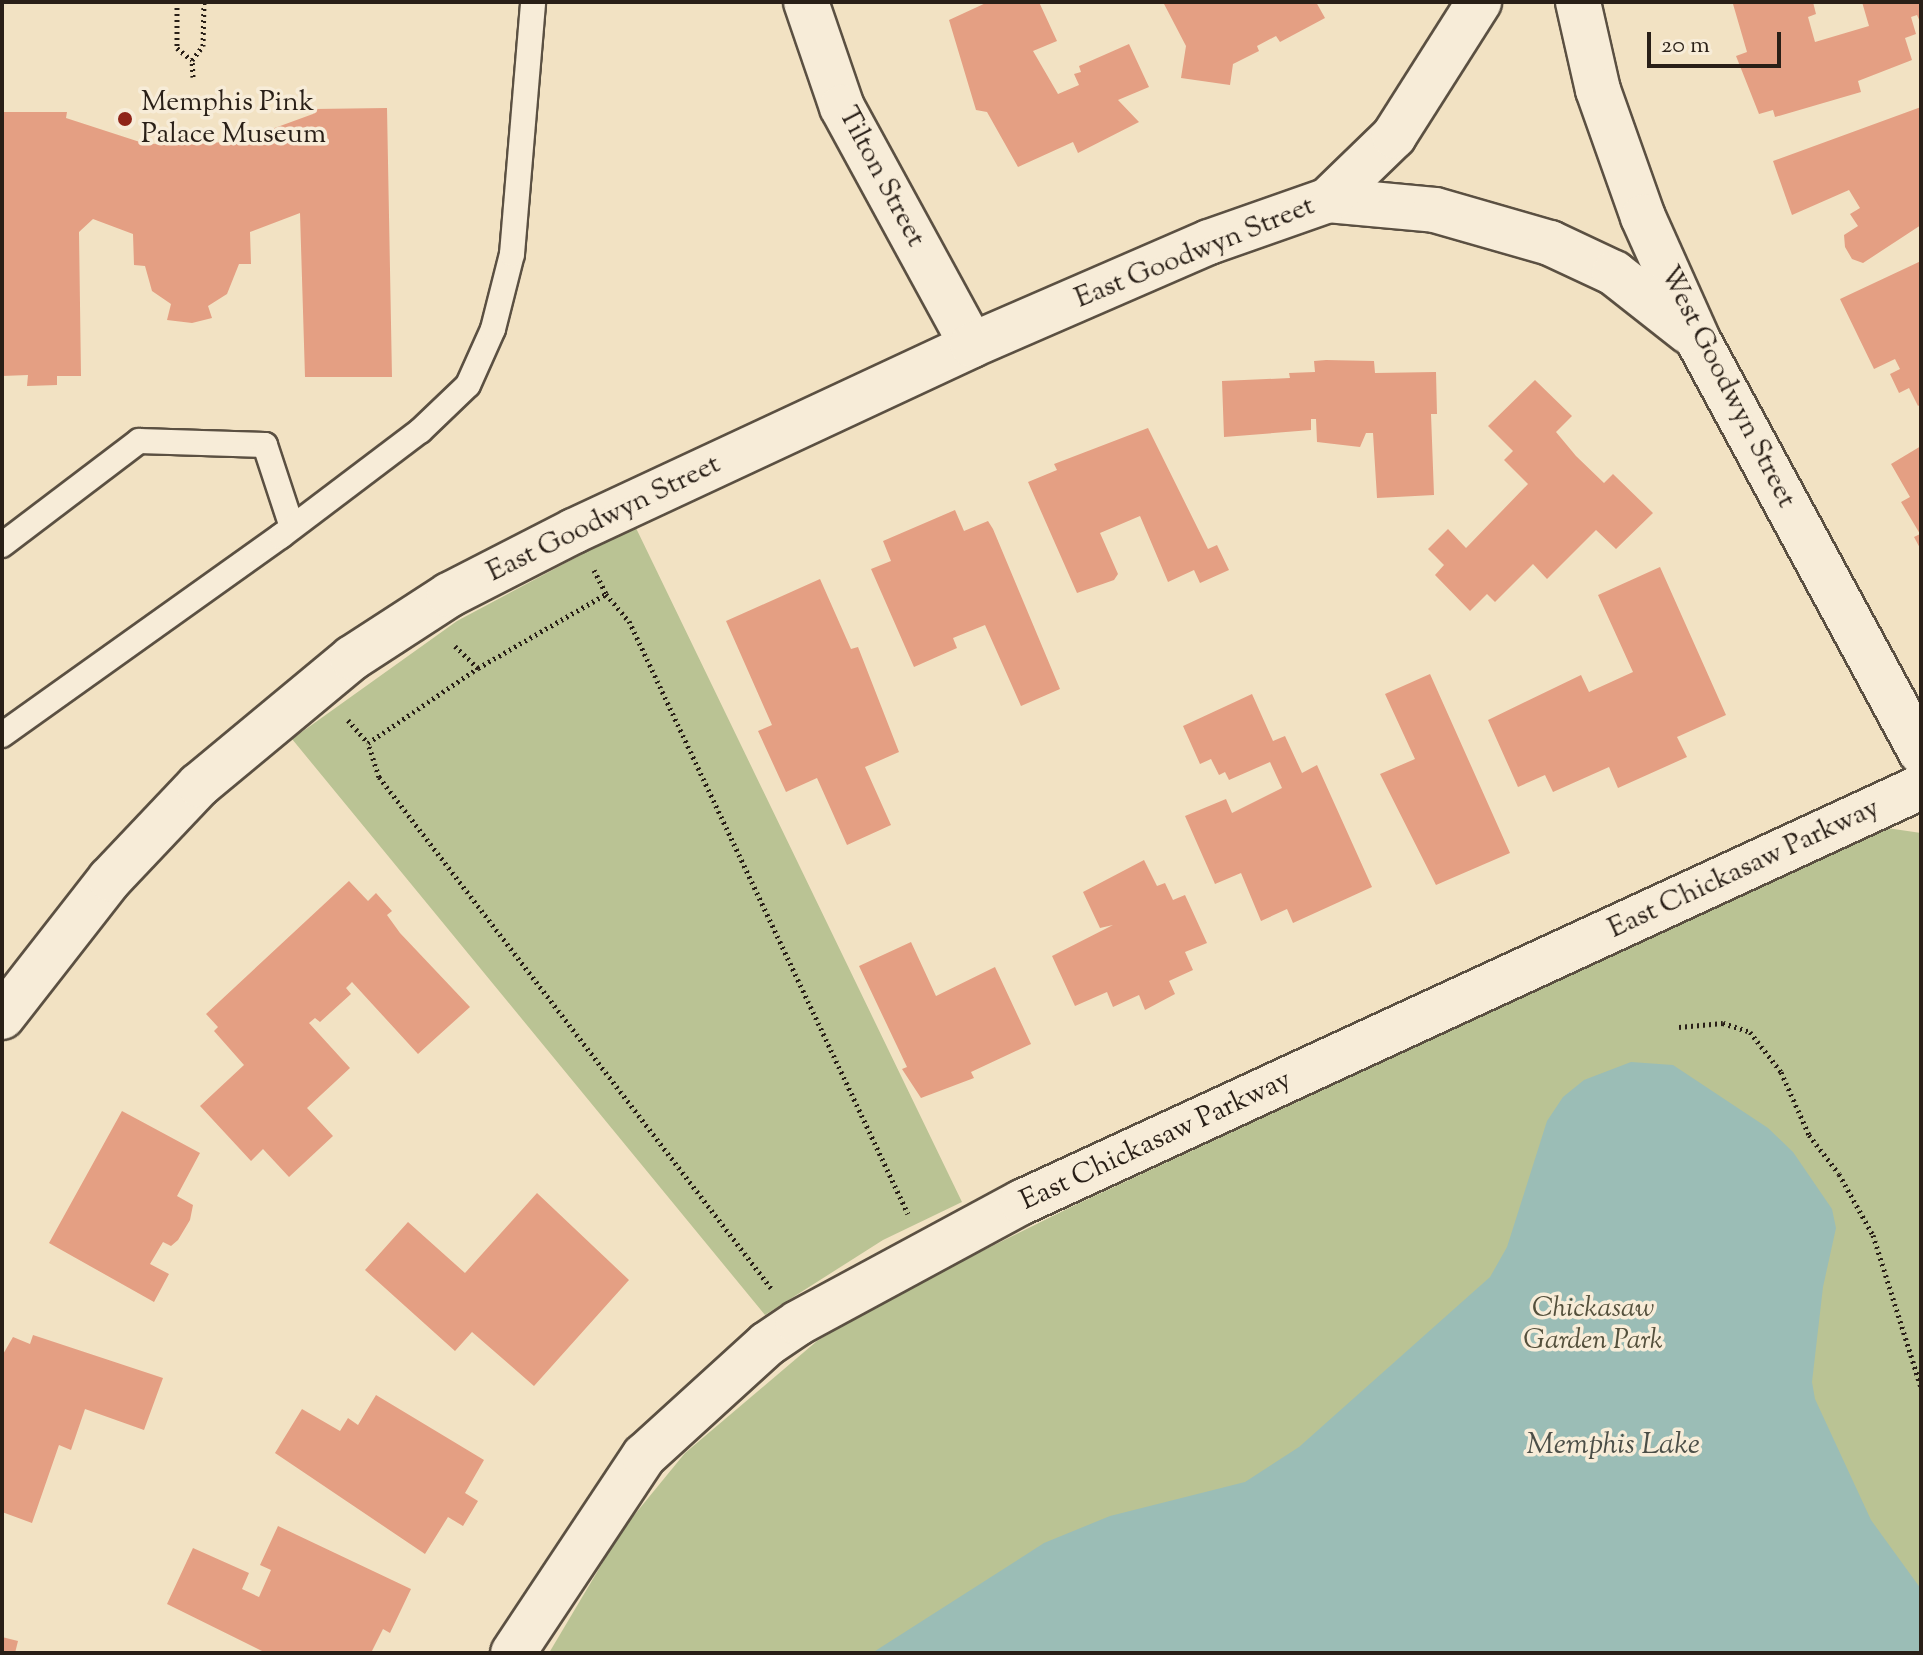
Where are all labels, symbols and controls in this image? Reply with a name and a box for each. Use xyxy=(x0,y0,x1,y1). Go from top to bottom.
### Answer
scale bar xyxy=(1651,16,1785,66)
text: 20 m xyxy=(1661,29,1710,63)
place label: Memphis Pink Palace Museum xyxy=(141,86,326,152)
street label: Tilton Street xyxy=(830,101,932,253)
marker: Memphis Pink Palace Museum xyxy=(116,110,134,128)
street label: East Goodwyn Street xyxy=(1070,190,1320,316)
street label: West Goodwyn Street xyxy=(1651,261,1803,513)
street label: East Goodwyn Street xyxy=(482,448,726,590)
street label: East Chickasaw Parkway xyxy=(1603,791,1885,947)
street label: East Chickasaw Parkway xyxy=(1015,1063,1297,1219)
park label: Chickasaw Garden Park xyxy=(1523,1292,1663,1358)
water label: Memphis Lake xyxy=(1526,1428,1700,1464)

